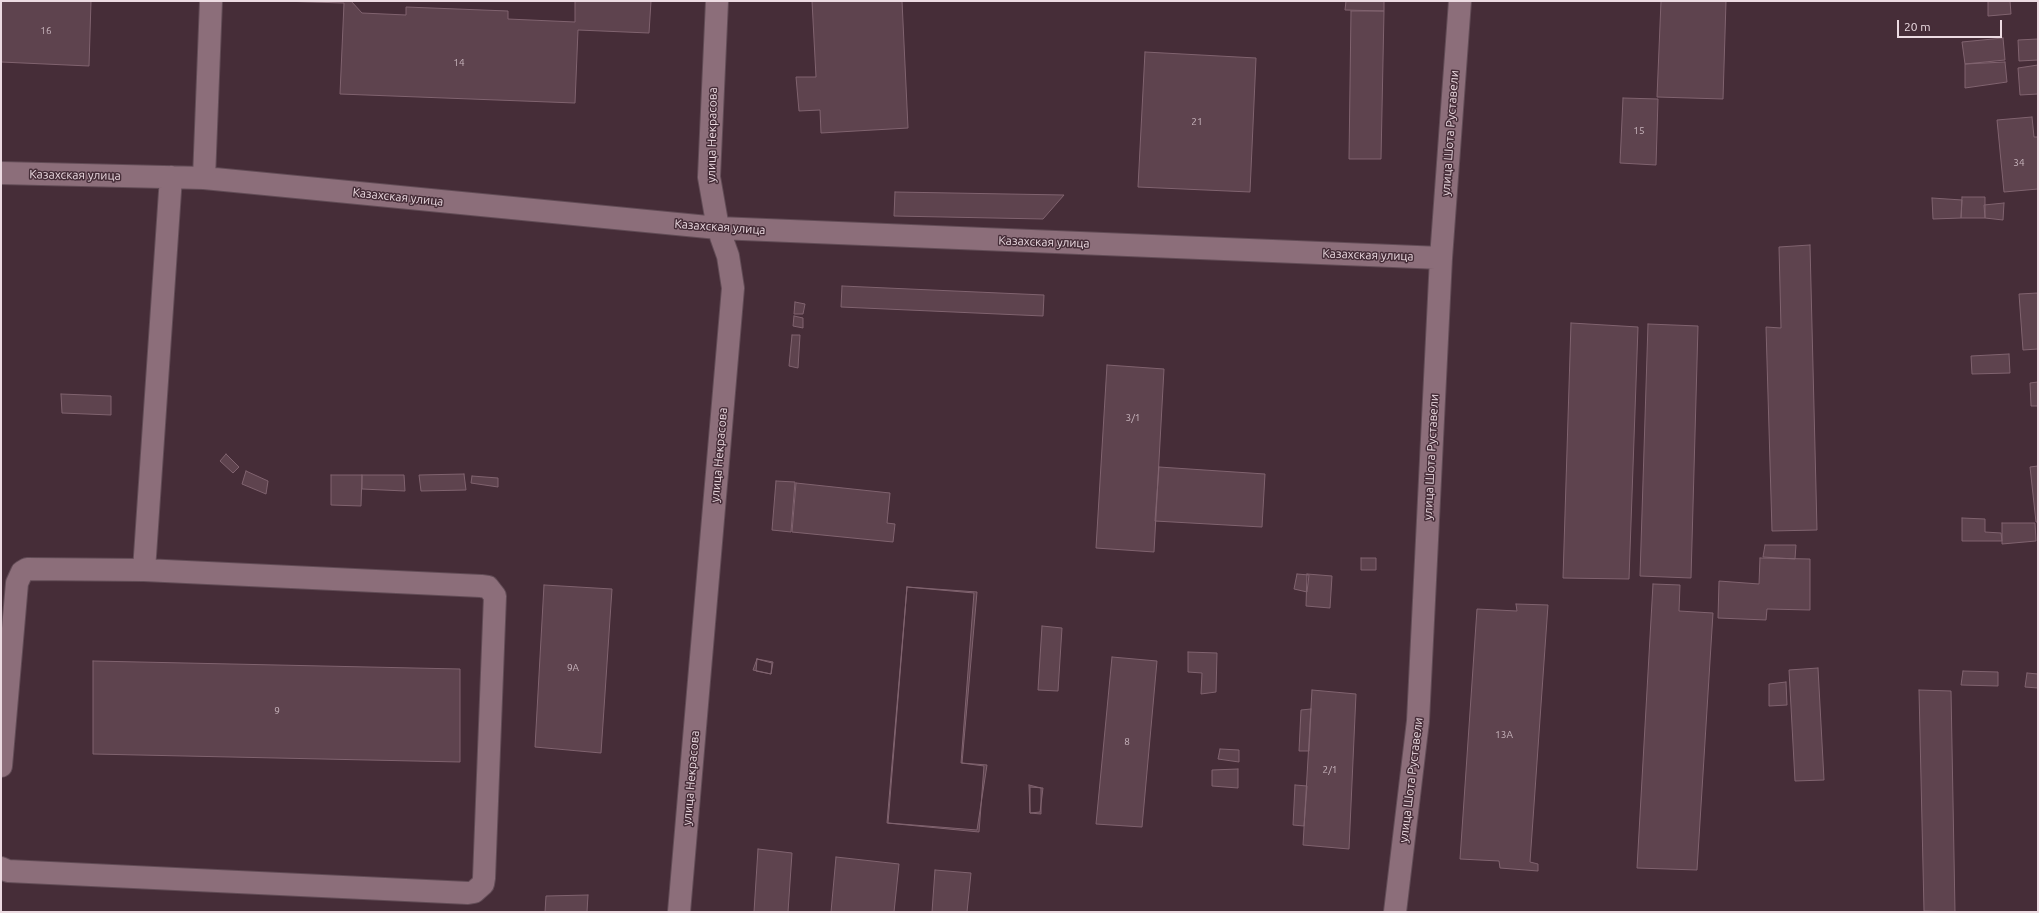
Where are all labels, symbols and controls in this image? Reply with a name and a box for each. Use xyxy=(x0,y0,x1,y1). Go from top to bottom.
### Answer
scale bar xyxy=(1899,12,2004,38)
text: 20 m xyxy=(1904,20,1931,33)
house number: 16 xyxy=(40,25,52,37)
house number: 14 xyxy=(453,57,465,69)
street label: улица Шота Руставели xyxy=(1438,70,1462,196)
street label: улица Некрасова xyxy=(704,87,720,183)
house number: 21 xyxy=(1191,116,1203,128)
house number: 15 xyxy=(1633,125,1645,137)
house number: 34 xyxy=(2013,157,2025,169)
street label: Казахская улица xyxy=(29,167,121,183)
street label: Казахская улица xyxy=(352,185,444,209)
street label: Казахская улица xyxy=(674,217,766,237)
street label: Казахская улица xyxy=(998,233,1090,251)
street label: Казахская улица xyxy=(1322,246,1414,264)
street label: улица Шота Руставели xyxy=(1421,394,1441,520)
street label: улица Некрасова xyxy=(708,407,730,503)
house number: 3/1 xyxy=(1126,412,1140,424)
house number: 9А xyxy=(567,662,579,674)
house number: 9 xyxy=(274,705,280,717)
street label: улица Шота Руставели xyxy=(1396,716,1426,844)
house number: 13А xyxy=(1495,729,1513,741)
street label: улица Некрасова xyxy=(680,730,702,826)
house number: 8 xyxy=(1124,736,1130,748)
house number: 2/1 xyxy=(1323,764,1337,776)

